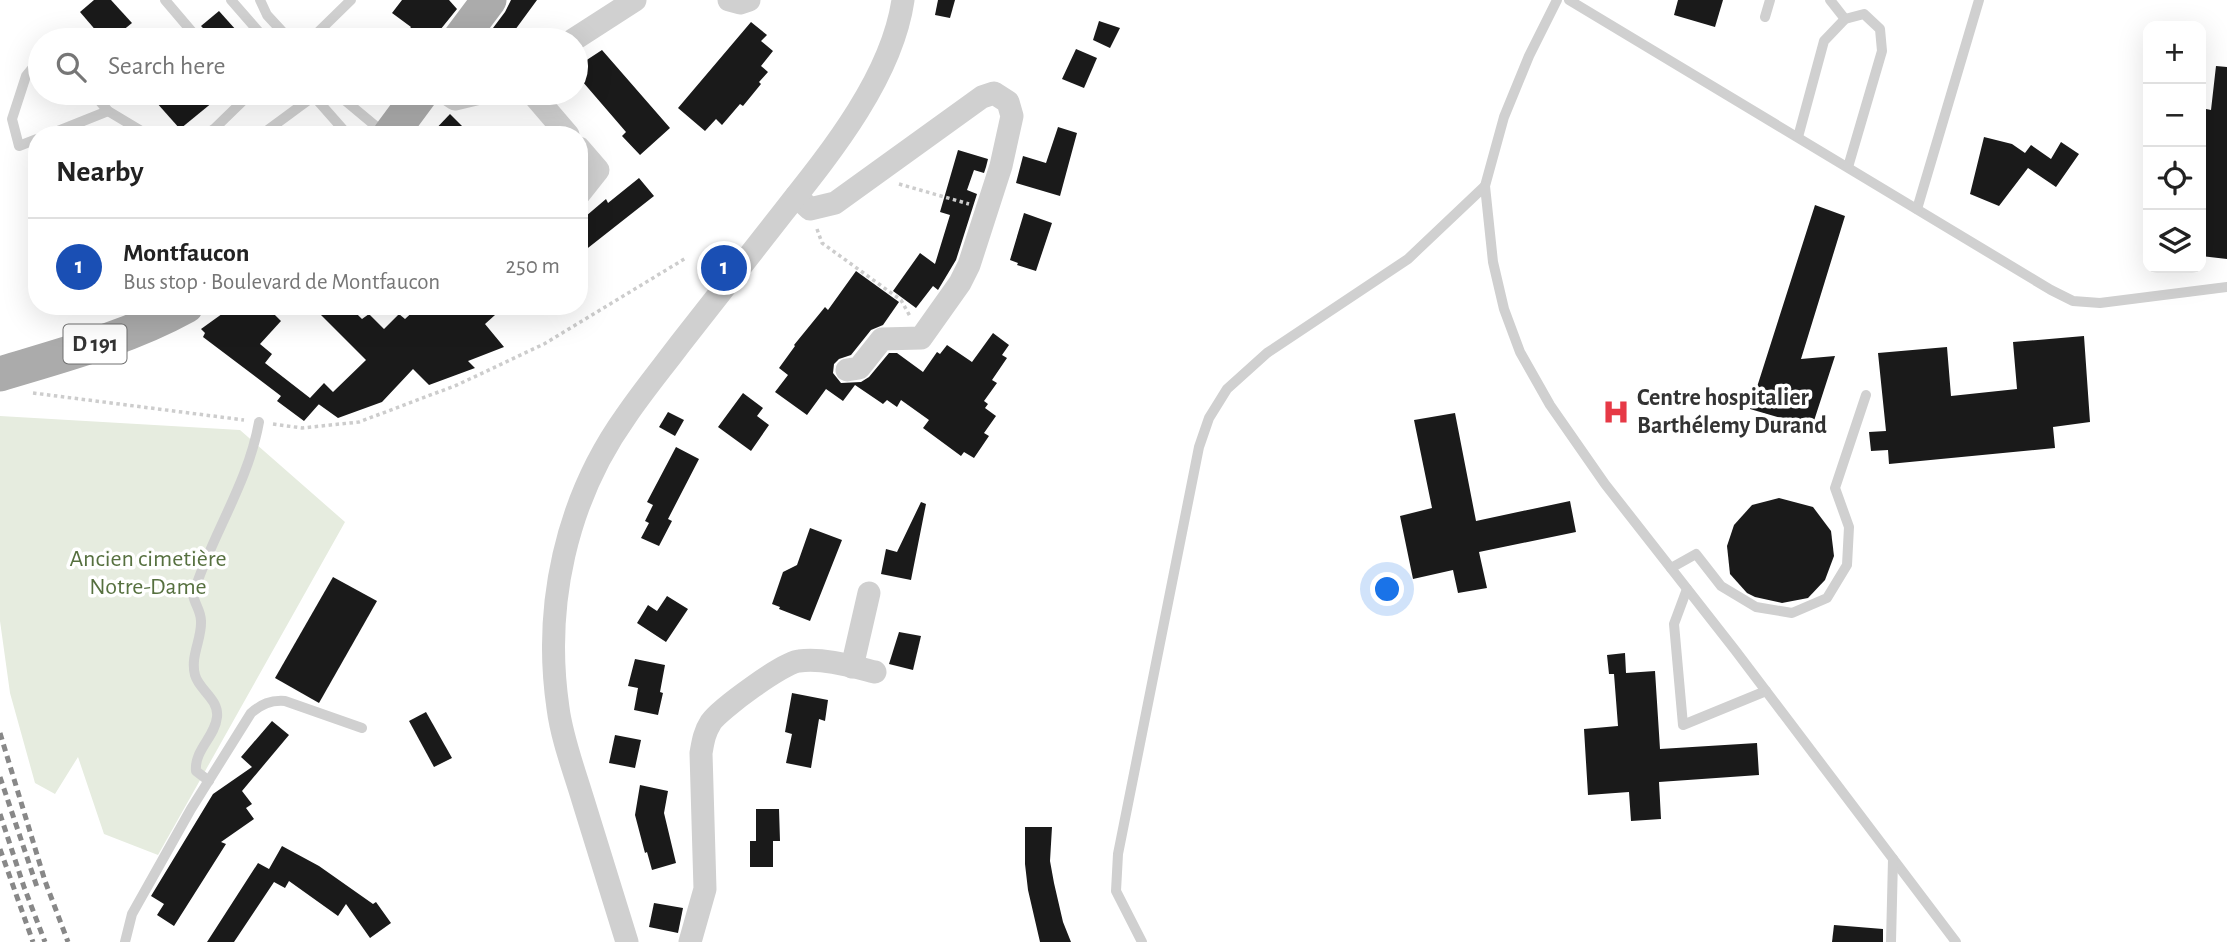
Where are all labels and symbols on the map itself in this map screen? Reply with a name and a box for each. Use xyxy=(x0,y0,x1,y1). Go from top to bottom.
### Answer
pin: 1 xyxy=(701,242,747,294)
road number: D 191 xyxy=(64,324,126,364)
place label: Centre hospitalier Barthélemy Durand xyxy=(1637,386,1827,438)
hospital icon: Centre hospitalier Barthélemy Durand xyxy=(1601,397,1631,427)
park label: Ancien cimetière Notre-Dame xyxy=(69,547,227,599)
your location xyxy=(1370,572,1404,606)

